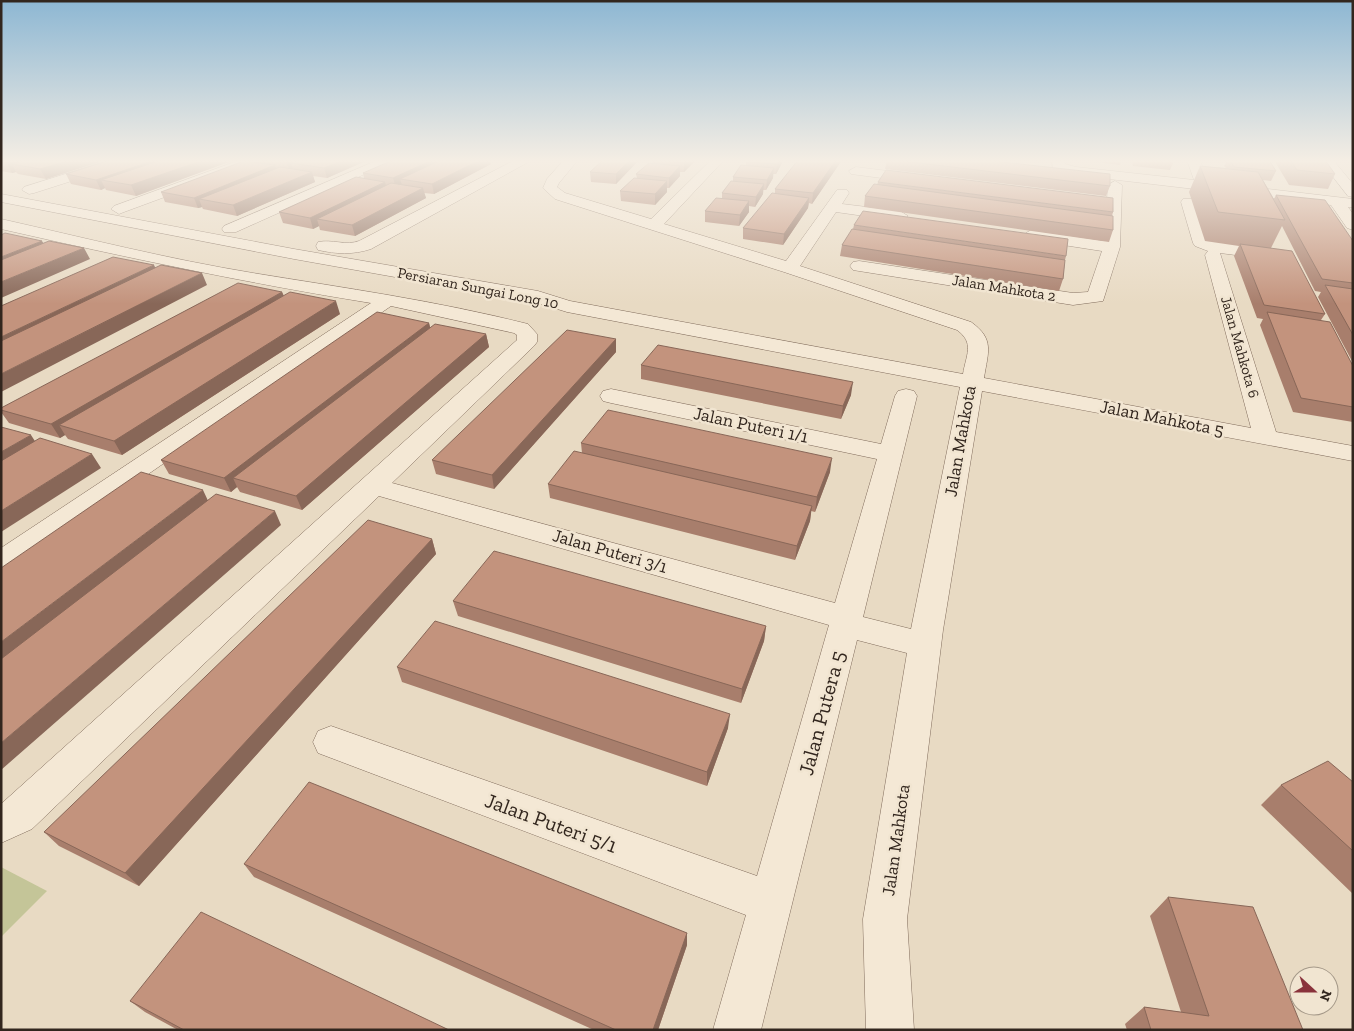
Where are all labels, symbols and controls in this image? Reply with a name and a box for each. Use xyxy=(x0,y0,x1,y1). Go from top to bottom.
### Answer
street label: Persiaran Sungai Long 10 xyxy=(396,264,560,312)
street label: Jalan Mahkota 2 xyxy=(951,271,1057,305)
street label: Jalan Mahkota 6 xyxy=(1217,294,1263,400)
street label: Jalan Mahkota xyxy=(939,383,981,498)
street label: Jalan Mahkota 5 xyxy=(1098,395,1226,441)
street label: Jalan Puteri 1/1 xyxy=(692,402,810,448)
street label: Jalan Puteri 3/1 xyxy=(550,524,670,578)
street label: Jalan Putera 5 xyxy=(793,648,850,778)
street label: Jalan Mahkota xyxy=(877,783,915,897)
street label: Jalan Puteri 5/1 xyxy=(482,787,621,858)
north arrow xyxy=(1289,966,1339,1016)
text: N xyxy=(1316,987,1336,1004)

